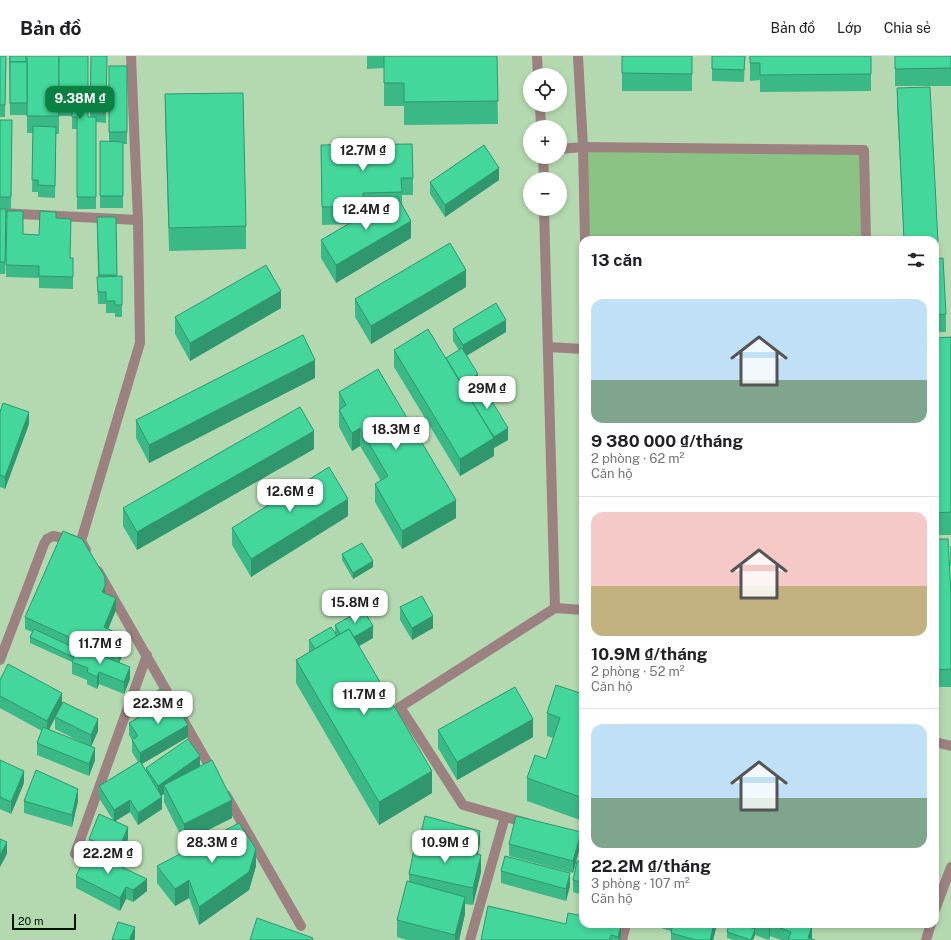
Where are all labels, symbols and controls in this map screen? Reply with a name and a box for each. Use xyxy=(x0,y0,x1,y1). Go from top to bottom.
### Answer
text: Bản đồ xyxy=(20,17,81,39)
text: Bản đồ xyxy=(771,20,815,36)
text: Lớp xyxy=(837,20,862,36)
text: Chia sẻ xyxy=(884,20,931,36)
map controls xyxy=(523,68,567,216)
button: locate xyxy=(523,68,567,112)
pin: 9.38M ₫ xyxy=(43,86,117,120)
text: 9.38M ₫ xyxy=(54,91,106,106)
button: + xyxy=(523,120,567,164)
pin: 12.7M ₫ xyxy=(326,138,400,172)
text: 12.7M ₫ xyxy=(340,143,386,158)
button: − xyxy=(523,172,567,216)
pin: 12.4M ₫ xyxy=(329,197,403,231)
text: 12.4M ₫ xyxy=(342,202,390,217)
icon: filters xyxy=(905,249,927,271)
text: 13 căn xyxy=(591,250,642,270)
icon: home xyxy=(723,325,795,397)
pin: 29M ₫ xyxy=(459,376,515,410)
text: 29M ₫ xyxy=(468,381,506,396)
pin: 18.3M ₫ xyxy=(359,417,433,451)
text: 18.3M ₫ xyxy=(372,422,420,437)
text: 9 380 000 ₫/tháng xyxy=(591,431,743,451)
text: 2 phòng · 62 m² xyxy=(591,451,684,466)
text: Căn hộ xyxy=(591,466,633,481)
pin: 12.6M ₫ xyxy=(253,479,327,513)
text: 12.6M ₫ xyxy=(266,484,314,499)
icon: home xyxy=(723,538,795,610)
pin: 15.8M ₫ xyxy=(318,590,392,624)
text: 15.8M ₫ xyxy=(331,595,379,610)
pin: 11.7M ₫ xyxy=(63,631,137,665)
text: 11.7M ₫ xyxy=(78,636,122,651)
text: 10.9M ₫/tháng xyxy=(591,644,708,664)
text: 2 phòng · 52 m² xyxy=(591,664,685,679)
text: Căn hộ xyxy=(591,679,633,694)
pin: 11.7M ₫ xyxy=(327,682,401,716)
text: 11.7M ₫ xyxy=(342,687,386,702)
pin: 22.3M ₫ xyxy=(121,691,195,725)
text: 22.3M ₫ xyxy=(133,696,183,711)
icon: home xyxy=(723,750,795,822)
pin: 28.3M ₫ xyxy=(175,830,249,864)
pin: 10.9M ₫ xyxy=(408,830,482,864)
text: 28.3M ₫ xyxy=(187,835,237,850)
text: 10.9M ₫ xyxy=(421,835,469,850)
pin: 22.2M ₫ xyxy=(71,841,145,875)
text: 22.2M ₫ xyxy=(83,846,133,861)
text: 22.2M ₫/tháng xyxy=(591,856,711,876)
text: 3 phòng · 107 m² xyxy=(591,876,690,891)
text: Căn hộ xyxy=(591,891,633,906)
scale bar xyxy=(12,912,76,931)
text: 20 m xyxy=(18,915,43,927)

